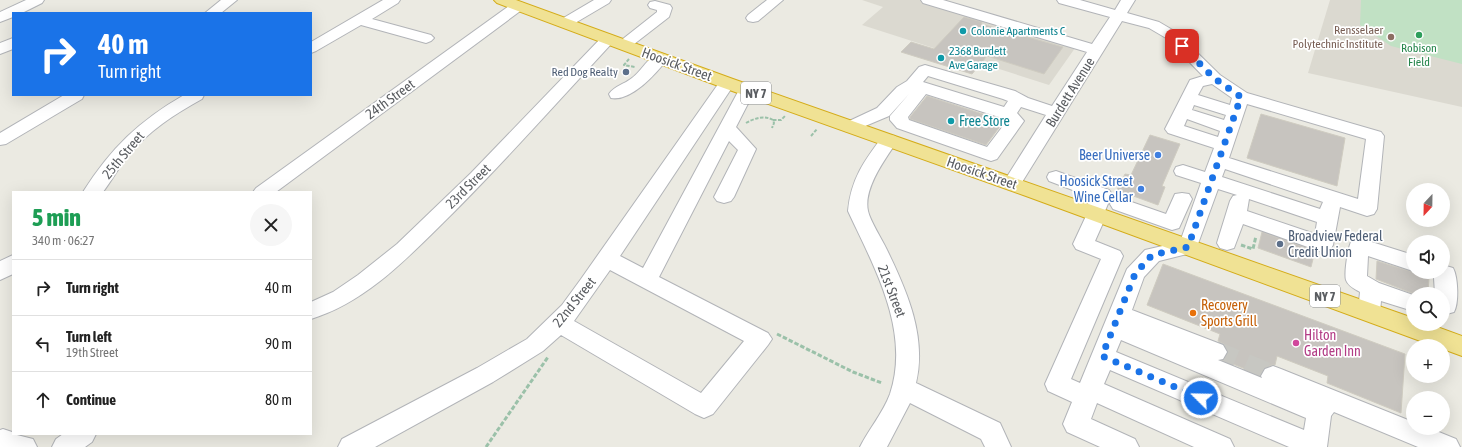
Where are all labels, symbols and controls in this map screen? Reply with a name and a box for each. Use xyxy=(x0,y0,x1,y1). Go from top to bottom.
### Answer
place label: Rensselaer Polytechnic Institute xyxy=(1293,23,1383,51)
place label: Colonie Apartments C xyxy=(971,24,1066,38)
marker: Colonie Apartments C xyxy=(958,26,968,36)
icon: right xyxy=(32,28,84,80)
text: 40 m xyxy=(98,28,148,60)
pin xyxy=(1165,29,1199,63)
marker: Robison Field xyxy=(1414,30,1424,40)
marker: Rensselaer Polytechnic Institute xyxy=(1386,32,1396,42)
icon: arrive xyxy=(1171,35,1193,57)
place label: Robison Field xyxy=(1401,41,1437,69)
street label: Hoosick Street xyxy=(640,44,714,84)
place label: 2368 Burdett Ave Garage xyxy=(949,44,1007,72)
marker: 2368 Burdett Ave Garage xyxy=(936,53,946,63)
street label: Burdett Avenue xyxy=(1042,54,1098,130)
text: Turn right xyxy=(98,61,161,82)
place label: Red Dog Realty xyxy=(552,65,618,79)
marker: Red Dog Realty xyxy=(621,67,631,77)
street label: 24th Street xyxy=(362,76,418,122)
road number: NY 7 xyxy=(741,82,771,104)
place label: Free Store xyxy=(959,113,1010,129)
marker: Free Store xyxy=(946,116,956,126)
street label: 25th Street xyxy=(99,128,147,182)
place label: Beer Universe xyxy=(1079,147,1150,163)
marker: Beer Universe xyxy=(1153,150,1163,160)
street label: Hoosick Street xyxy=(945,153,1019,193)
street label: 23rd Street xyxy=(442,160,494,212)
place label: Hoosick Street Wine Cellar xyxy=(1060,173,1134,205)
north arrow xyxy=(1406,183,1450,227)
map controls xyxy=(1406,183,1450,435)
marker: Hoosick Street Wine Cellar xyxy=(1136,184,1146,194)
text: 5 min xyxy=(32,204,81,231)
button: close xyxy=(250,204,292,246)
place label: Broadview Federal Credit Union xyxy=(1288,228,1383,260)
text: 340 m · 06:27 xyxy=(32,233,95,248)
button: sound xyxy=(1406,235,1450,279)
marker: Broadview Federal Credit Union xyxy=(1275,239,1285,249)
street label: 21st Street xyxy=(875,263,909,319)
street label: 22nd Street xyxy=(549,274,599,330)
icon: right xyxy=(32,277,54,299)
text: Turn right xyxy=(66,279,119,296)
text: 40 m xyxy=(265,279,292,296)
road number: NY 7 xyxy=(1310,285,1340,307)
button: search xyxy=(1406,287,1450,331)
place label: Recovery Sports Grill xyxy=(1201,297,1257,329)
marker: Recovery Sports Grill xyxy=(1188,308,1198,318)
place label: Hilton Garden Inn xyxy=(1304,327,1361,359)
text: Turn left xyxy=(66,328,112,345)
icon: left xyxy=(32,333,54,355)
text: 90 m xyxy=(265,335,292,352)
marker: Hilton Garden Inn xyxy=(1291,338,1301,348)
button: + xyxy=(1406,339,1450,383)
text: 19th Street xyxy=(66,345,119,360)
position arrow xyxy=(1180,377,1222,419)
icon: ahead xyxy=(32,389,54,411)
text: Continue xyxy=(66,391,116,408)
text: 80 m xyxy=(265,391,292,408)
button: − xyxy=(1406,391,1450,435)

